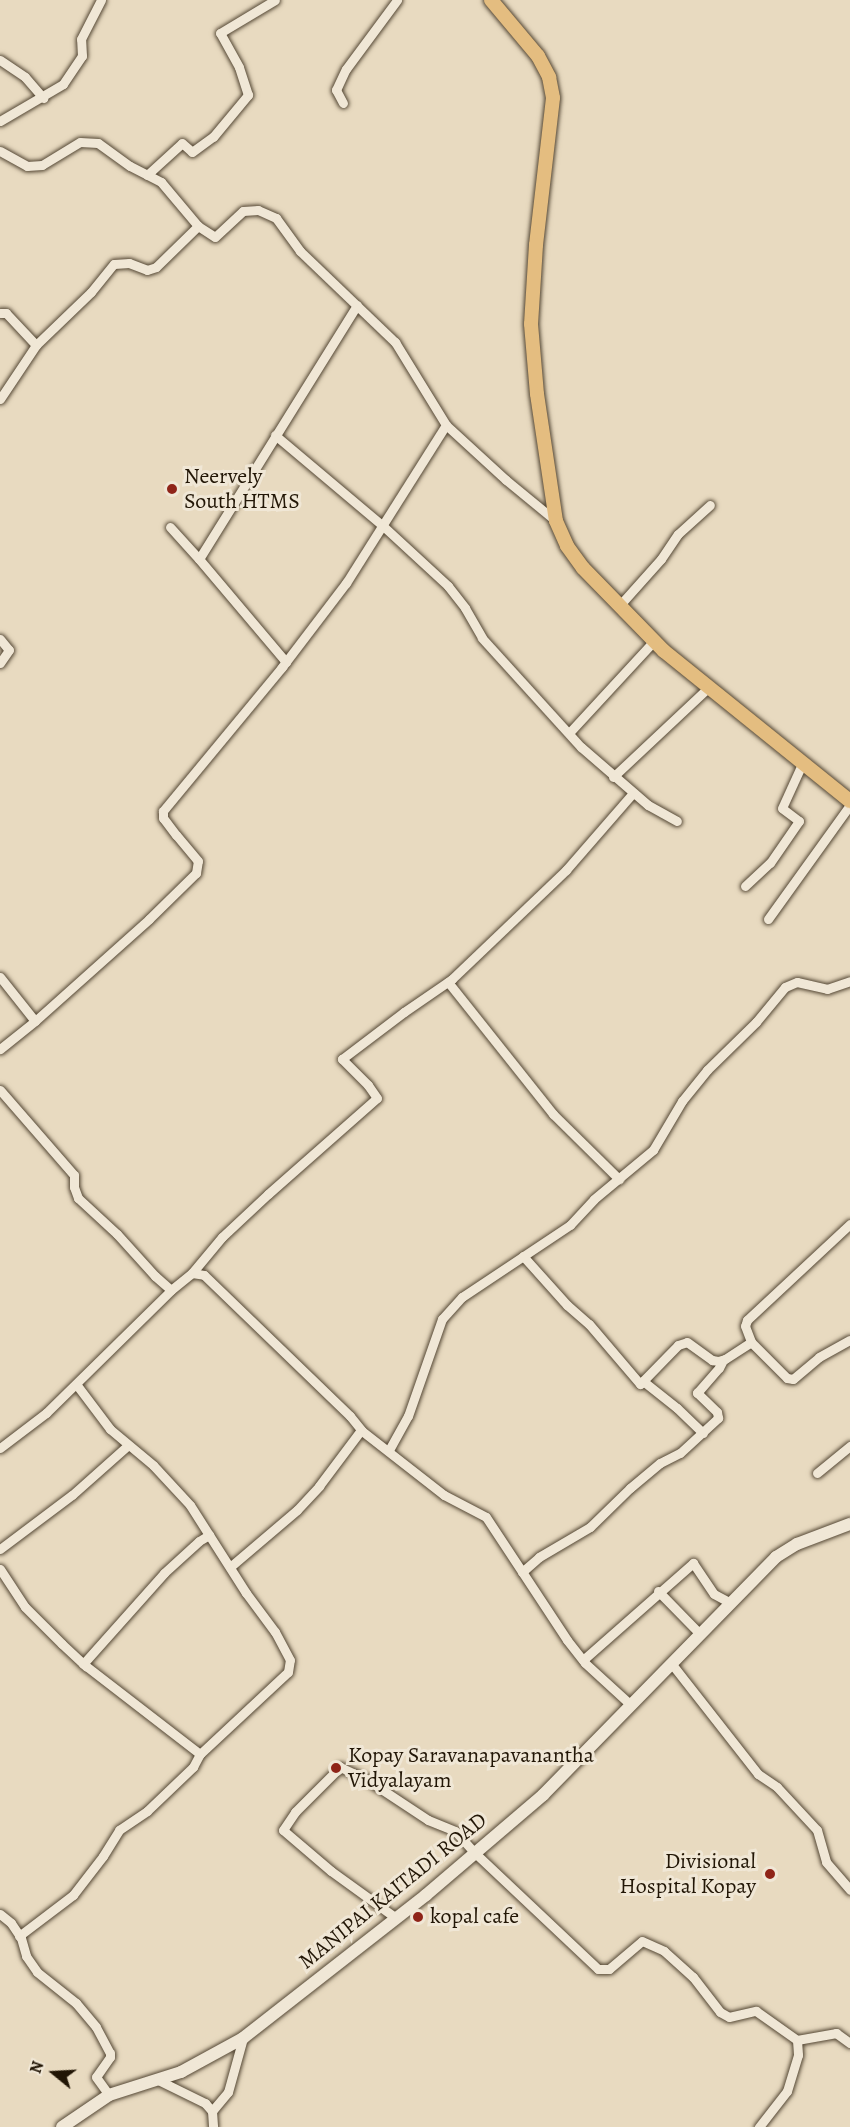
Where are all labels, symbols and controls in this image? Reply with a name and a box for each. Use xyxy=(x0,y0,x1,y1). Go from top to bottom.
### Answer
place label: Neervely South HTMS xyxy=(184,463,300,514)
marker: Neervely South HTMS xyxy=(165,482,179,496)
place label: Kopay Saravanapavanantha Vidyalayam xyxy=(348,1742,594,1794)
marker: Kopay Saravanapavanantha Vidyalayam xyxy=(329,1761,343,1775)
street label: MANIPAI KAITADI ROAD xyxy=(294,1807,492,1975)
place label: Divisional Hospital Kopay xyxy=(620,1848,756,1900)
marker: Divisional Hospital Kopay xyxy=(761,1865,779,1883)
place label: kopal cafe xyxy=(430,1904,519,1930)
marker: kopal cafe xyxy=(411,1910,425,1924)
north arrow xyxy=(24,2043,84,2103)
text: N xyxy=(25,2058,49,2076)

